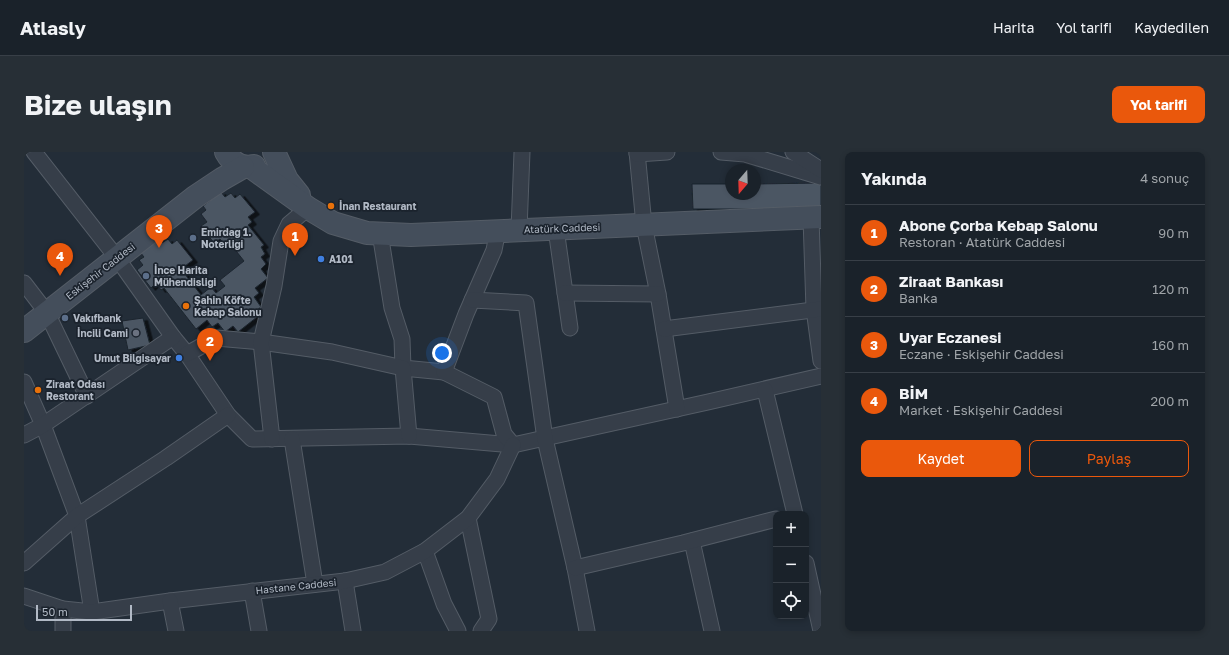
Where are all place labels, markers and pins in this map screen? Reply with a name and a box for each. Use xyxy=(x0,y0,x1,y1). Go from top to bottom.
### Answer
place label: İnan Restaurant xyxy=(339,200,416,212)
marker: İnan Restaurant xyxy=(326,201,336,211)
pin: 3 xyxy=(146,215,172,248)
pin: 1 xyxy=(282,223,308,256)
place label: Emirdağ 1. Noterliği xyxy=(201,226,251,250)
marker: Emirdağ 1. Noterliği xyxy=(188,233,198,243)
pin: 4 xyxy=(47,243,73,276)
place label: A101 xyxy=(329,253,353,265)
marker: A101 xyxy=(316,254,326,264)
place label: İnce Harita Mühendisliği xyxy=(154,264,217,288)
marker: İnce Harita Mühendisliği xyxy=(141,271,151,281)
place label: Şahin Köfte Kebap Salonu xyxy=(194,294,261,318)
marker: Şahin Köfte Kebap Salonu xyxy=(181,301,191,311)
place label: Vakıfbank xyxy=(73,312,121,324)
marker: Vakıfbank xyxy=(60,313,70,323)
place label: İncili Cami xyxy=(77,327,128,339)
marker: İncili Cami xyxy=(131,328,141,338)
pin: 2 xyxy=(197,328,223,361)
place label: Umut Bilgisayar xyxy=(94,352,171,364)
marker: Umut Bilgisayar xyxy=(174,353,184,363)
place label: Ziraat Odası Restorant xyxy=(46,378,105,402)
marker: Ziraat Odası Restorant xyxy=(33,385,43,395)

